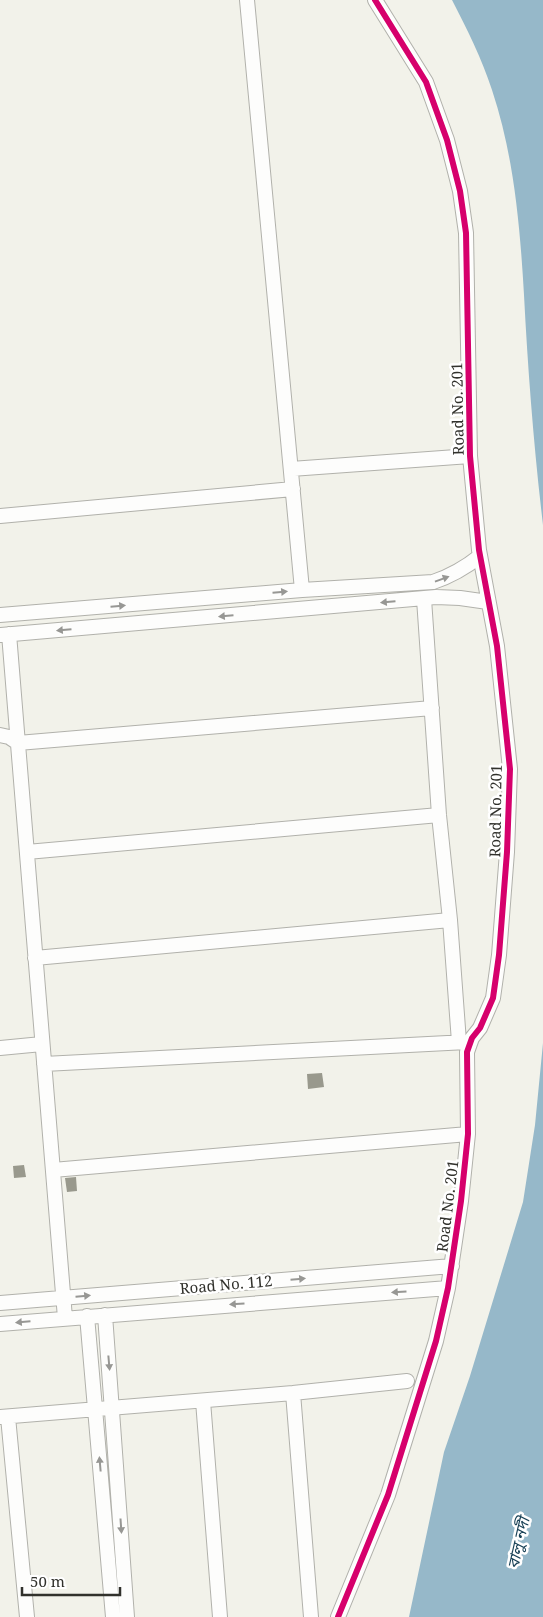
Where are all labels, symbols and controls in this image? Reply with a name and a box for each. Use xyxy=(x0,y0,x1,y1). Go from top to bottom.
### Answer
street label: Road No. 201 xyxy=(446,362,468,456)
one-way arrow xyxy=(435,575,450,583)
one-way arrow xyxy=(273,588,289,596)
one-way arrow xyxy=(379,599,395,607)
one-way arrow xyxy=(111,601,127,609)
one-way arrow xyxy=(218,612,234,620)
one-way arrow xyxy=(56,626,72,634)
street label: Road No. 201 xyxy=(484,764,506,858)
street label: Road No. 201 xyxy=(431,1159,463,1253)
street label: Road No. 112 xyxy=(179,1270,273,1298)
one-way arrow xyxy=(290,1274,306,1282)
one-way arrow xyxy=(391,1288,407,1296)
one-way arrow xyxy=(76,1291,92,1299)
one-way arrow xyxy=(229,1301,245,1309)
one-way arrow xyxy=(15,1318,31,1326)
one-way arrow xyxy=(106,1356,114,1372)
one-way arrow xyxy=(95,1456,103,1472)
water label: বালু নদী xyxy=(501,1512,535,1571)
one-way arrow xyxy=(117,1518,125,1534)
scale bar xyxy=(22,1564,120,1596)
text: 50 m xyxy=(30,1571,65,1591)

